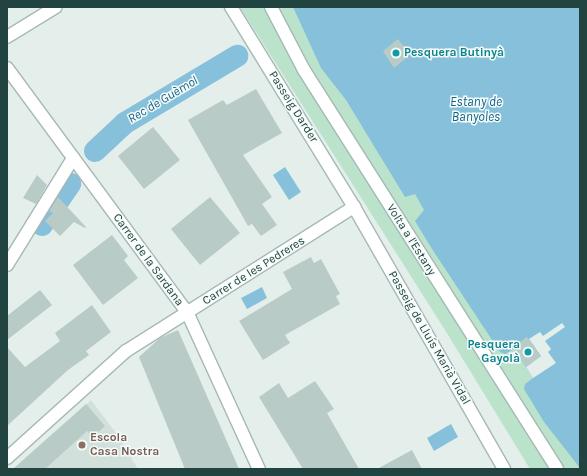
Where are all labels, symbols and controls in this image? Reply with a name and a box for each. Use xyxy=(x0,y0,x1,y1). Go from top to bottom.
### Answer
place label: Pesquera Butinyà xyxy=(404,46,504,60)
marker: Pesquera Butinyà xyxy=(391,48,401,58)
street label: Passeig Darder xyxy=(265,69,321,145)
water label: Rec de Guèmol xyxy=(125,73,201,127)
water label: Estany de Banyoles xyxy=(450,95,502,126)
street label: Volta a l'Estany xyxy=(383,202,439,278)
street label: Carrer de la Sardana xyxy=(110,211,186,309)
street label: Carrer de les Pedreres xyxy=(200,234,308,308)
street label: Passeig de Lluís Marià Vidal xyxy=(385,269,473,407)
place label: Pesquera Gayolà xyxy=(467,338,520,366)
marker: Pesquera Gayolà xyxy=(523,347,533,357)
place label: Escola Casa Nostra xyxy=(90,431,159,459)
marker: Escola Casa Nostra xyxy=(77,440,87,450)

